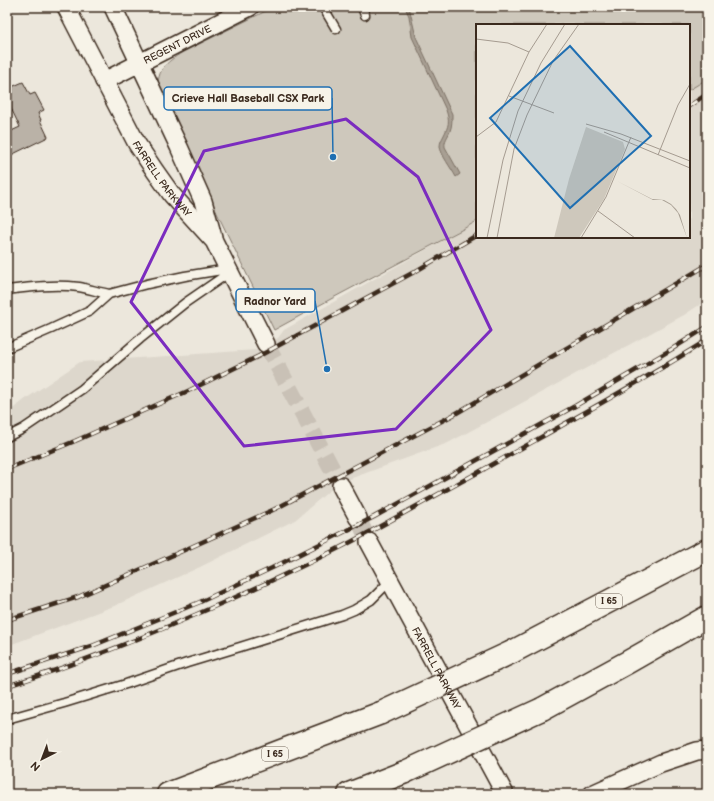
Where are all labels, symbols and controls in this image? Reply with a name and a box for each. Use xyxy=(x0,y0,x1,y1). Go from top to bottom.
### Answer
street label: REGENT DRIVE xyxy=(142,23,214,67)
inset map xyxy=(476,24,690,238)
callout: Crieve Hall Baseball CSX Park xyxy=(164,87,332,110)
text: Crieve Hall Baseball CSX Park xyxy=(172,92,324,105)
street label: FARRELL PARKWAY xyxy=(129,139,194,219)
callout: Radnor Yard xyxy=(236,289,315,312)
text: Radnor Yard xyxy=(244,295,306,308)
road number: I 65 xyxy=(596,594,622,608)
street label: FARRELL PARKWAY xyxy=(409,625,463,711)
north arrow xyxy=(22,739,62,779)
road number: I 65 xyxy=(262,747,288,761)
text: N xyxy=(28,758,43,774)

